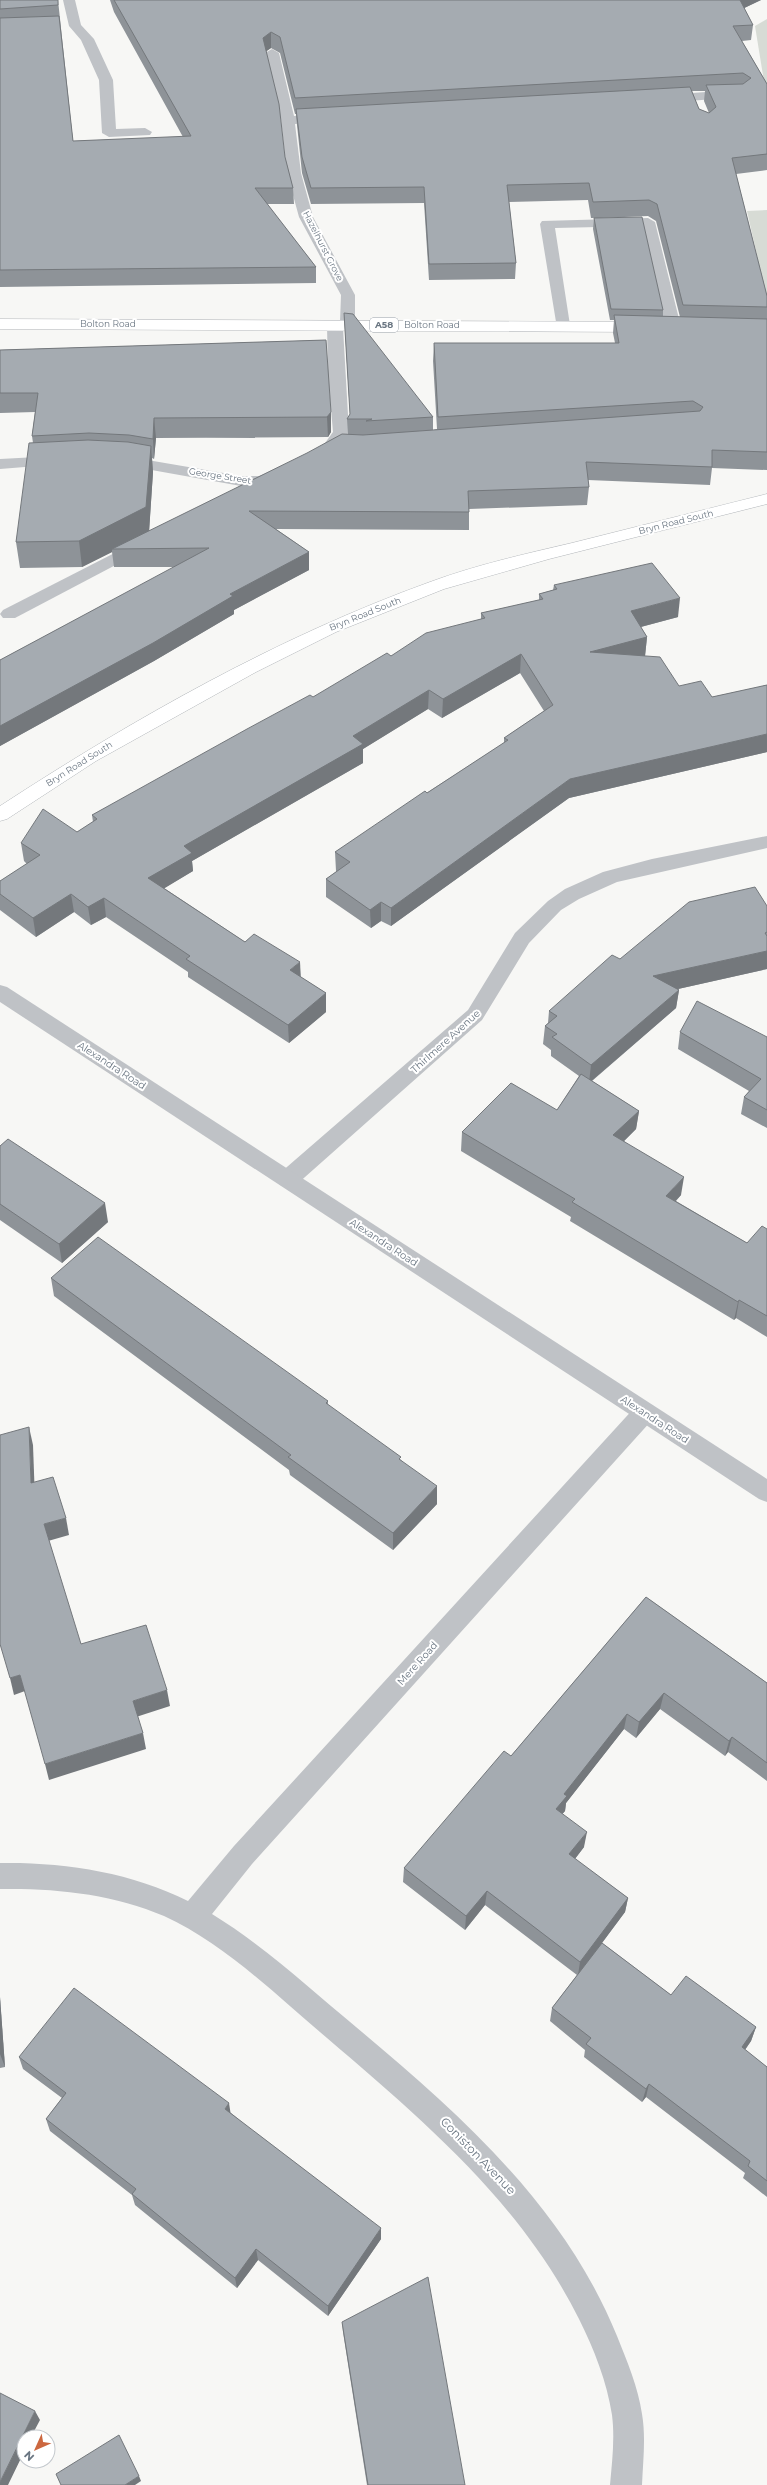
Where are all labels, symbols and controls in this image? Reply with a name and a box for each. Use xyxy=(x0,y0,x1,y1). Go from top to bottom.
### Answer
street label: Hazelhurst Grove xyxy=(301,209,346,283)
street label: Bolton Road xyxy=(80,318,136,329)
road number: A58 xyxy=(370,318,398,332)
street label: Bolton Road xyxy=(404,319,460,330)
street label: George Street xyxy=(188,465,252,486)
street label: Bryn Road South xyxy=(637,507,714,536)
street label: Bryn Road South xyxy=(327,594,402,633)
street label: Bryn Road South xyxy=(43,739,114,789)
street label: Thirlmere Avenue xyxy=(408,1007,483,1076)
street label: Alexandra Road xyxy=(75,1039,148,1092)
street label: Alexandra Road xyxy=(347,1216,420,1269)
street label: Alexandra Road xyxy=(618,1393,691,1446)
street label: Mere Road xyxy=(394,1639,440,1688)
street label: Coniston Avenue xyxy=(438,2114,519,2197)
north arrow xyxy=(16,2429,56,2469)
text: N xyxy=(21,2448,37,2464)

